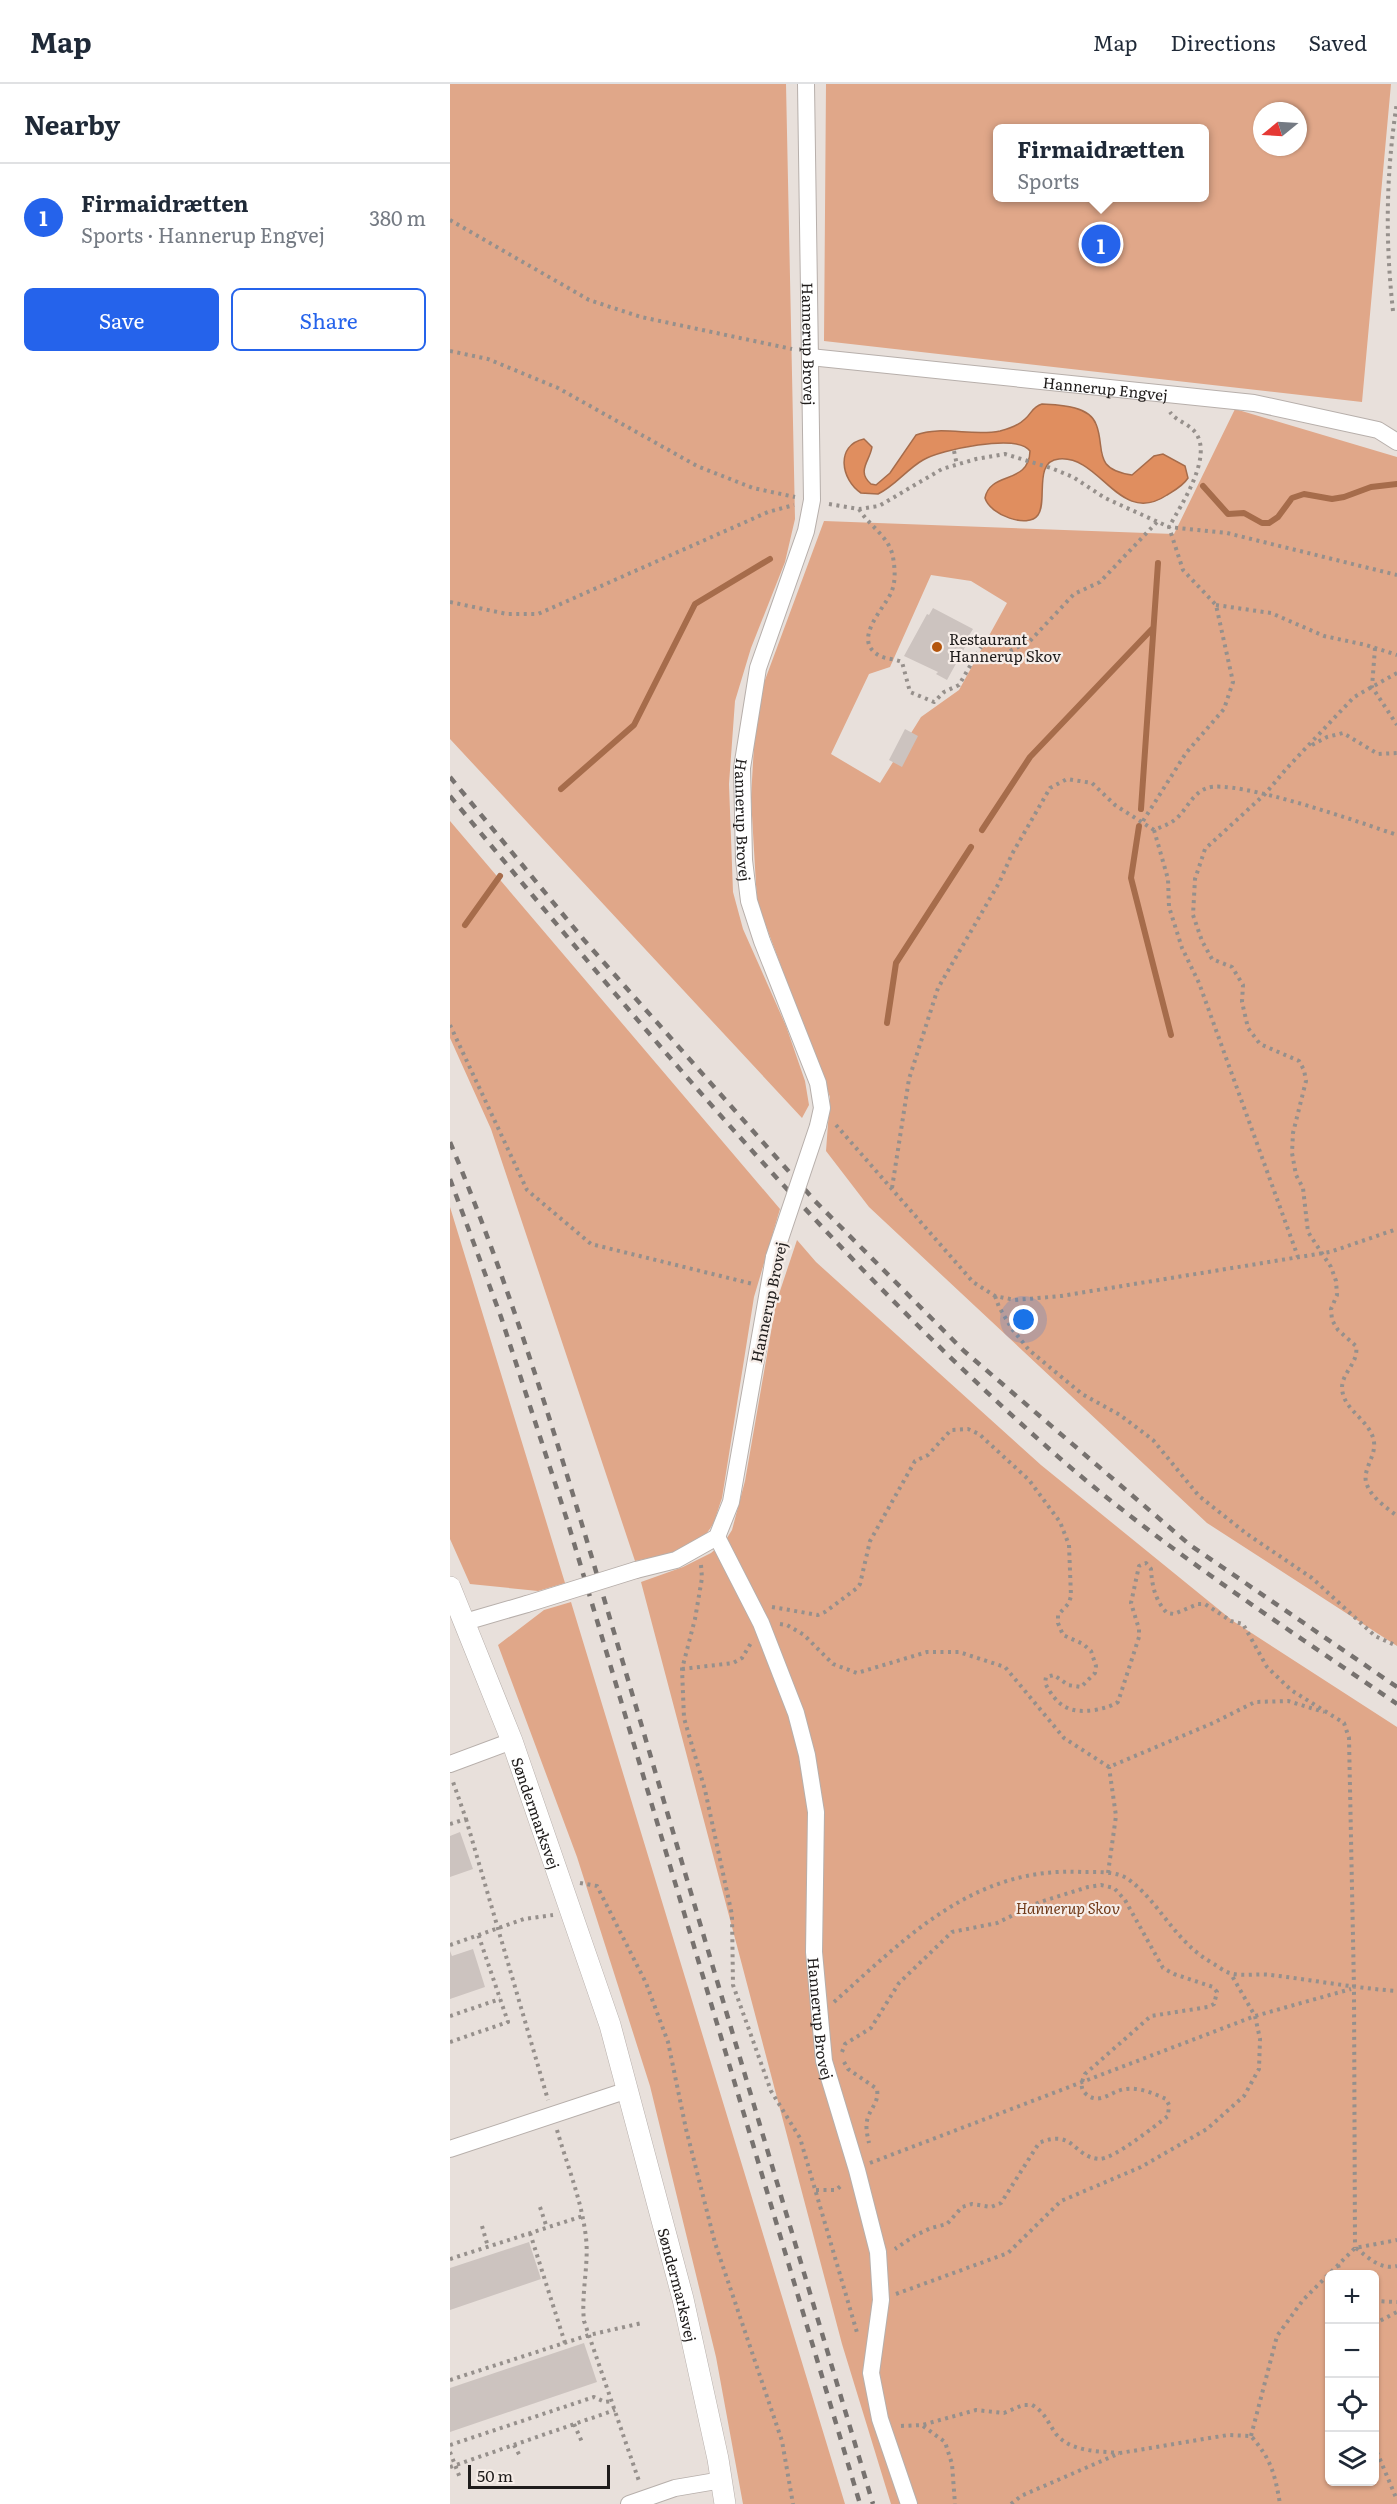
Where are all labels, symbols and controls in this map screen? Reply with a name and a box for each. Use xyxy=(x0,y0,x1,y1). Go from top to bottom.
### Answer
text: Map xyxy=(30,20,92,62)
text: Map xyxy=(1093,26,1138,57)
text: Directions xyxy=(1171,26,1276,57)
text: Saved xyxy=(1309,26,1367,57)
north arrow xyxy=(1253,102,1307,156)
text: Nearby xyxy=(24,104,120,143)
popup xyxy=(993,124,1209,202)
text: Firmaidrætten xyxy=(1017,132,1185,165)
text: Sports xyxy=(1017,165,1079,195)
text: Firmaidrætten xyxy=(81,186,249,219)
text: 1 xyxy=(39,202,48,232)
text: 380 m xyxy=(369,202,426,232)
text: Sports · Hannerup Engvej xyxy=(81,219,325,249)
pin: 1 xyxy=(1082,222,1120,266)
street label: Hannerup Brovej xyxy=(797,282,822,406)
button: Save xyxy=(24,288,219,351)
button: Share xyxy=(231,288,426,351)
street label: Hannerup Engvej xyxy=(1042,370,1169,406)
place label: Restaurant Hannerup Skov xyxy=(949,627,1061,667)
marker: Restaurant Hannerup Skov xyxy=(930,640,944,654)
street label: Hannerup Brovej xyxy=(730,757,758,883)
street label: Hannerup Brovej xyxy=(744,1239,792,1365)
your location xyxy=(1009,1305,1038,1334)
street label: Søndermarksvej xyxy=(507,1754,567,1872)
park label: Hannerup Skov xyxy=(1016,1896,1120,1919)
street label: Hannerup Brovej xyxy=(803,1956,840,2082)
street label: Søndermarksvej xyxy=(653,2225,704,2344)
map controls xyxy=(1325,2270,1379,2486)
button: + xyxy=(1325,2270,1379,2324)
button: − xyxy=(1325,2324,1379,2378)
button: locate xyxy=(1325,2378,1379,2432)
button: layers xyxy=(1325,2432,1379,2486)
scale bar xyxy=(468,2462,610,2490)
text: 50 m xyxy=(477,2463,513,2487)

